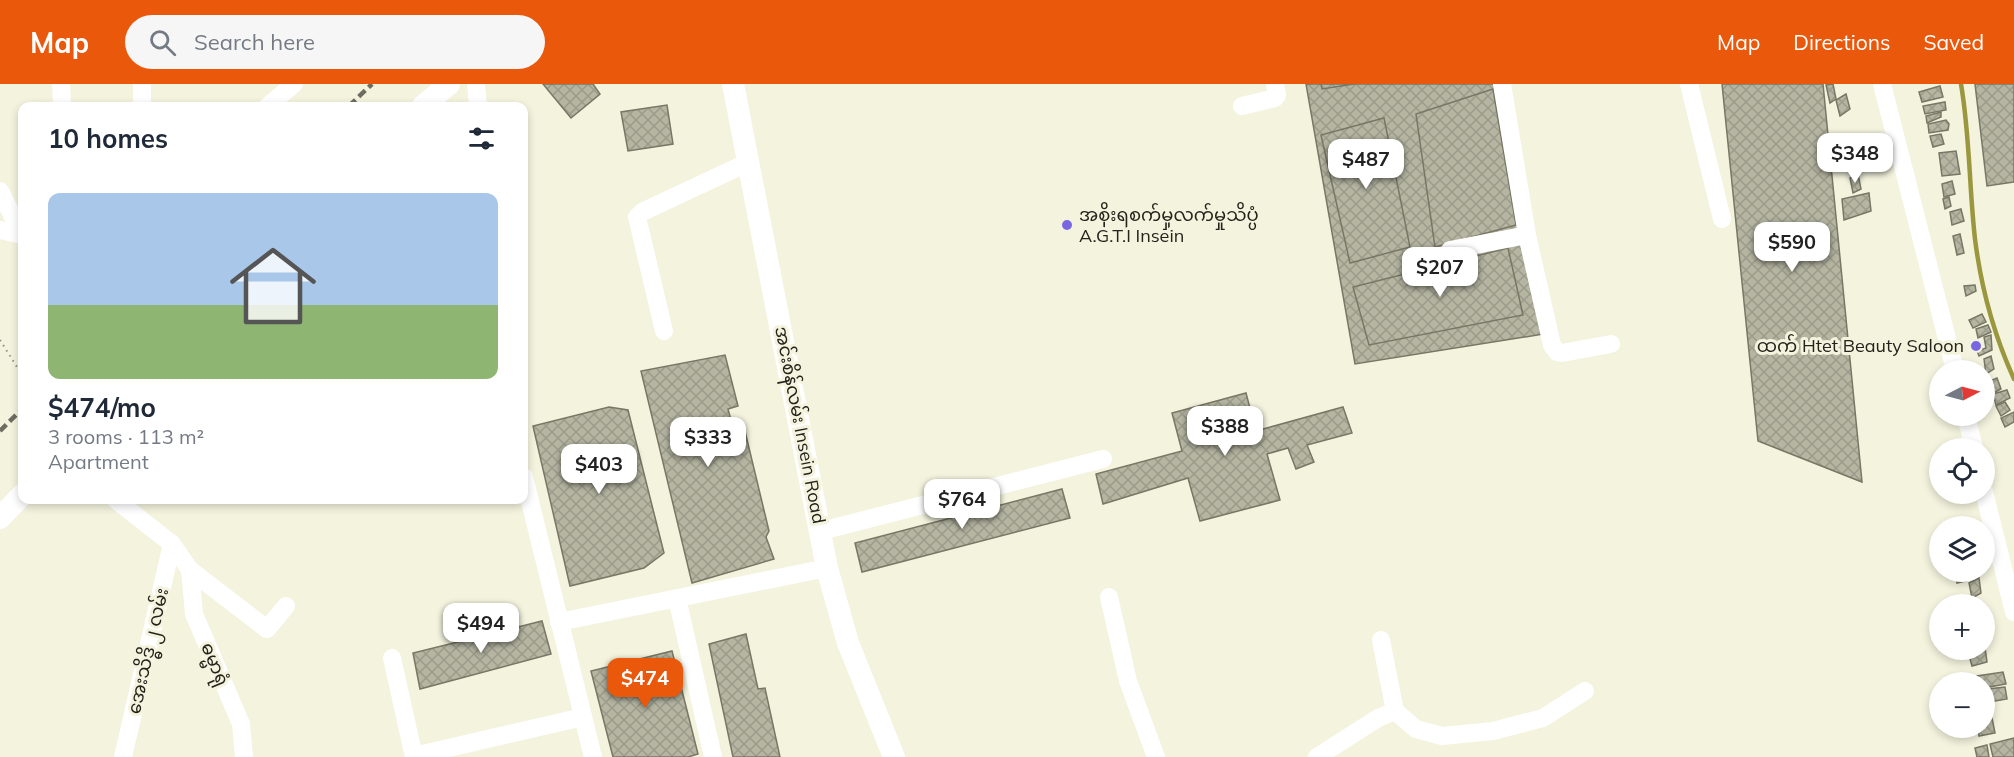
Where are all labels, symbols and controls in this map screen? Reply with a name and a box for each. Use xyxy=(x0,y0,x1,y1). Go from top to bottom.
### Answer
search box xyxy=(125,15,545,69)
text: Map xyxy=(30,25,89,60)
icon: search xyxy=(146,26,179,59)
text: Search here xyxy=(194,28,315,56)
text: Map xyxy=(1717,29,1760,55)
text: Directions xyxy=(1793,29,1890,55)
text: Saved xyxy=(1923,29,1984,55)
text: 10 homes xyxy=(48,122,168,155)
icon: filters xyxy=(465,122,498,155)
pin: $348 xyxy=(1819,133,1891,184)
pin: $487 xyxy=(1330,139,1402,190)
text: $348 xyxy=(1831,140,1879,165)
text: $487 xyxy=(1342,146,1390,171)
place label: အစိုးရစက်မှုလက်မှုသိပ္ပံ A.G.T.I Insein xyxy=(1079,201,1259,247)
marker: အစိုးရစက်မှုလက်မှုသိပ္ပံ A.G.T.I Insein xyxy=(1060,218,1074,232)
pin: $590 xyxy=(1756,222,1828,273)
text: $590 xyxy=(1768,229,1816,254)
icon: home xyxy=(219,232,327,340)
pin: $207 xyxy=(1404,247,1476,298)
text: $207 xyxy=(1416,254,1464,279)
street label: အင်းစိန်လမ်း Insein Road xyxy=(766,324,833,526)
place label: ထက် Htet Beauty Saloon xyxy=(1757,333,1964,357)
marker: ထက် Htet Beauty Saloon xyxy=(1969,339,1983,353)
north arrow xyxy=(1929,360,1995,426)
map controls xyxy=(1929,360,1995,738)
text: $474/mo xyxy=(48,391,156,424)
pin: $388 xyxy=(1189,406,1261,457)
text: $388 xyxy=(1201,413,1249,438)
pin: $333 xyxy=(672,417,744,468)
text: 3 rooms · 113 m² xyxy=(48,424,204,449)
text: $333 xyxy=(684,424,732,449)
button: locate xyxy=(1929,438,1995,504)
pin: $403 xyxy=(563,444,635,495)
text: Apartment xyxy=(48,449,149,474)
text: $403 xyxy=(575,451,623,476)
pin: $764 xyxy=(926,479,998,530)
text: $764 xyxy=(938,486,986,511)
button: layers xyxy=(1929,516,1995,582)
street label: အေးသိဒ္ဓိ ၂ လမ်း xyxy=(120,585,178,717)
button: + xyxy=(1929,594,1995,660)
pin: $494 xyxy=(445,603,517,654)
text: $494 xyxy=(457,610,505,635)
street label: ဓမ္မာရုံ xyxy=(192,639,235,691)
pin: $474 xyxy=(609,658,681,709)
text: $474 xyxy=(621,665,669,690)
button: − xyxy=(1929,672,1995,738)

